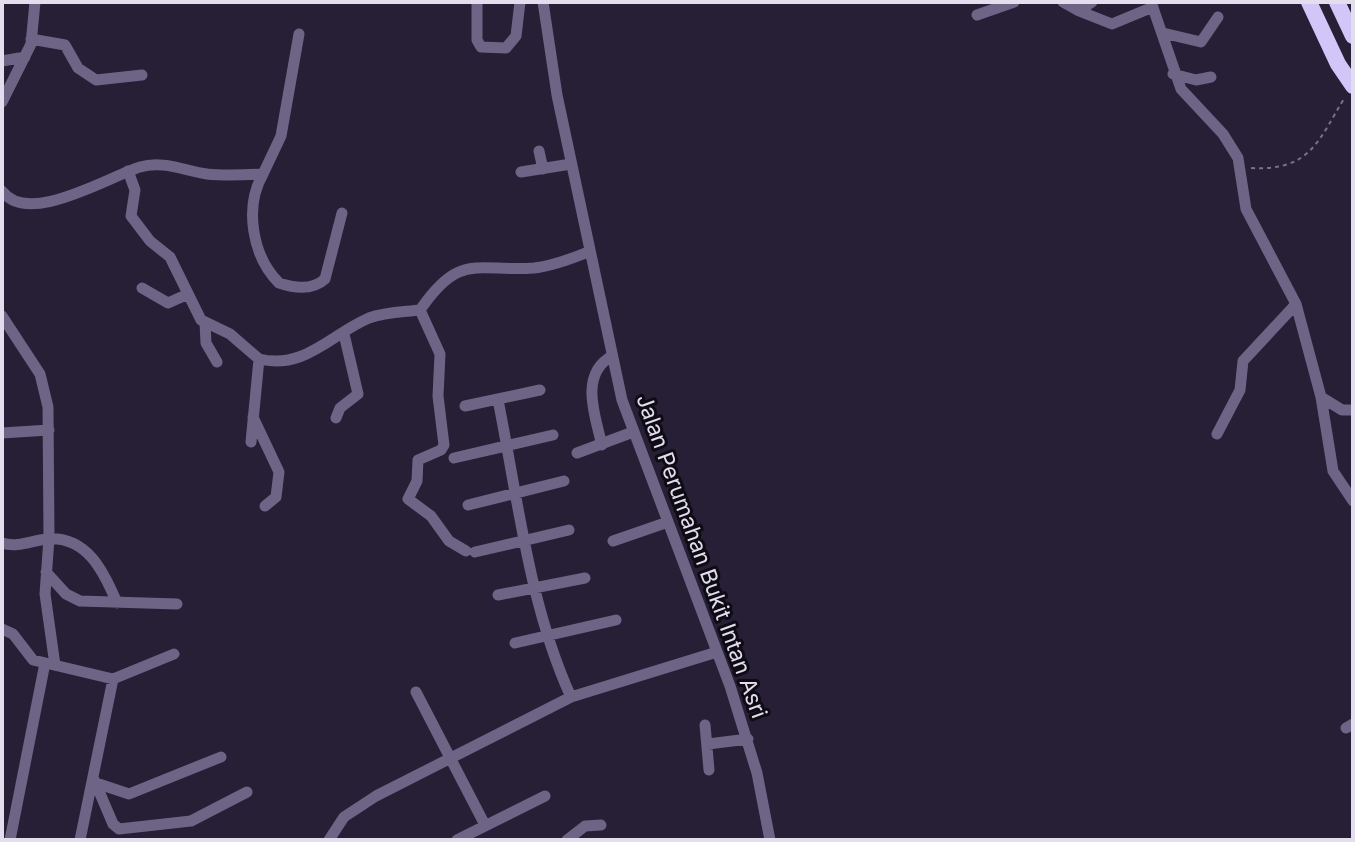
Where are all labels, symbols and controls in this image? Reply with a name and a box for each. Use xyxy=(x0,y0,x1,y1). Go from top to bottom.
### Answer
street label: Jalan Perumahan Bukit Intan Asri xyxy=(631,391,773,721)

